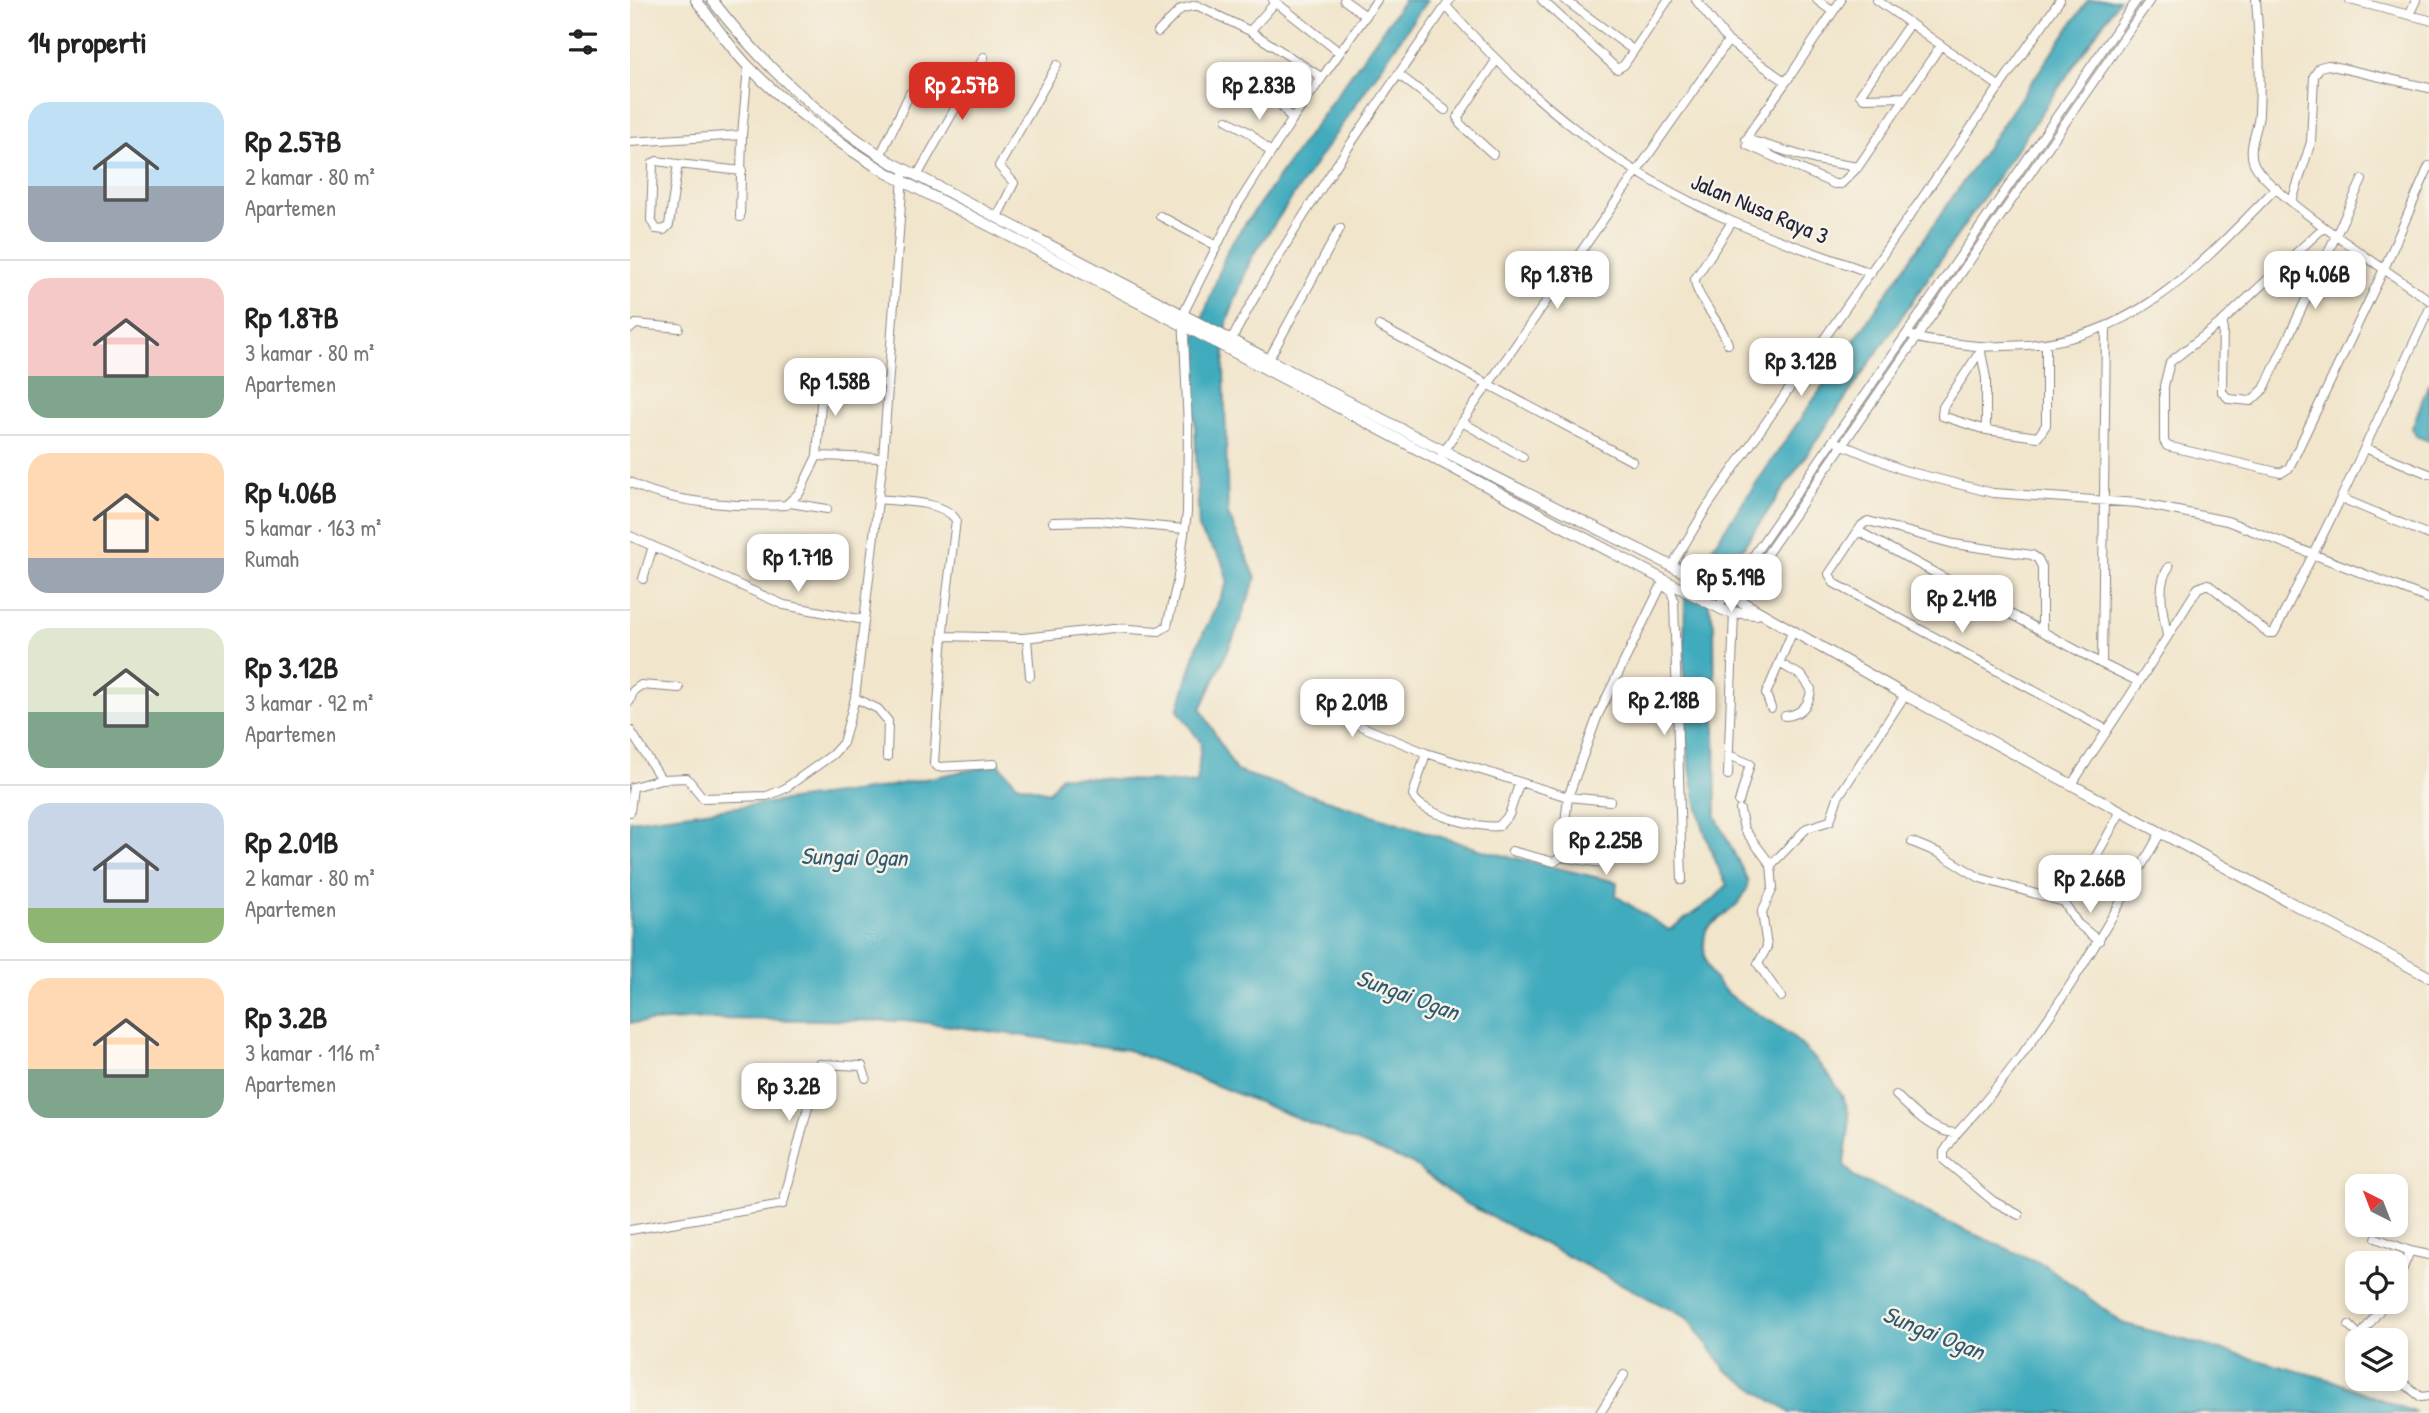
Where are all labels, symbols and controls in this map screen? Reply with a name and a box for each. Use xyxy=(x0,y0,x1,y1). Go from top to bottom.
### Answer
text: 14 properti xyxy=(28,22,147,62)
icon: filters xyxy=(564,23,602,61)
pin: Rp 2.57B xyxy=(890,62,1034,122)
pin: Rp 2.83B xyxy=(1187,62,1331,122)
text: Rp 2.57B xyxy=(925,69,999,100)
text: Rp 2.83B xyxy=(1222,69,1296,100)
text: Rp 2.57B xyxy=(245,121,342,161)
icon: home xyxy=(84,130,168,214)
text: 2 kamar · 80 m² xyxy=(245,161,375,192)
street label: Jalan Nusa Raya 3 xyxy=(1686,165,1834,251)
text: Apartemen xyxy=(245,192,336,223)
pin: Rp 1.87B xyxy=(1485,252,1629,311)
pin: Rp 4.06B xyxy=(2243,252,2387,311)
text: Rp 1.87B xyxy=(1521,258,1593,289)
text: Rp 4.06B xyxy=(2280,258,2350,289)
text: Rp 1.87B xyxy=(245,297,339,337)
icon: home xyxy=(84,306,168,390)
text: 3 kamar · 80 m² xyxy=(245,337,374,368)
pin: Rp 3.12B xyxy=(1729,338,1873,398)
text: Rp 3.12B xyxy=(1765,345,1837,376)
pin: Rp 1.58B xyxy=(763,358,907,418)
text: Rp 1.58B xyxy=(800,365,870,396)
text: Apartemen xyxy=(245,368,336,399)
text: Rp 4.06B xyxy=(245,472,337,512)
icon: home xyxy=(84,481,168,565)
text: 5 kamar · 163 m² xyxy=(245,512,381,543)
pin: Rp 1.71B xyxy=(726,534,870,594)
text: Rp 1.71B xyxy=(763,541,833,572)
text: Rumah xyxy=(245,543,299,574)
pin: Rp 5.19B xyxy=(1659,554,1803,614)
text: Rp 5.19B xyxy=(1697,561,1765,592)
pin: Rp 2.41B xyxy=(1890,576,2034,635)
text: Rp 2.41B xyxy=(1927,582,1997,613)
text: Rp 3.12B xyxy=(245,647,338,687)
icon: home xyxy=(84,656,168,740)
pin: Rp 2.18B xyxy=(1592,678,1736,737)
pin: Rp 2.01B xyxy=(1280,680,1424,739)
text: Rp 2.18B xyxy=(1628,684,1700,715)
text: Rp 2.01B xyxy=(1316,686,1388,717)
text: 3 kamar · 92 m² xyxy=(245,687,373,718)
text: Apartemen xyxy=(245,718,336,749)
pin: Rp 2.25B xyxy=(1534,818,1678,877)
text: Rp 2.01B xyxy=(245,822,338,862)
text: Rp 2.25B xyxy=(1569,824,1643,855)
icon: home xyxy=(84,831,168,915)
water label: Sungai Ogan xyxy=(800,839,910,874)
pin: Rp 2.66B xyxy=(2018,856,2162,915)
text: 2 kamar · 80 m² xyxy=(245,862,375,893)
text: Rp 2.66B xyxy=(2054,862,2126,893)
text: Apartemen xyxy=(245,893,336,924)
water label: Sungai Ogan xyxy=(1352,961,1466,1029)
text: Rp 3.2B xyxy=(245,997,327,1037)
icon: home xyxy=(84,1006,168,1090)
text: 3 kamar · 116 m² xyxy=(245,1037,380,1068)
pin: Rp 3.2B xyxy=(724,1064,854,1123)
text: Apartemen xyxy=(245,1068,336,1099)
text: Rp 3.2B xyxy=(757,1070,821,1101)
north arrow xyxy=(2345,1174,2408,1237)
map controls xyxy=(2345,1174,2408,1391)
button: locate xyxy=(2345,1251,2408,1314)
water label: Sungai Ogan xyxy=(1878,1297,1991,1369)
button: layers xyxy=(2345,1328,2408,1391)

